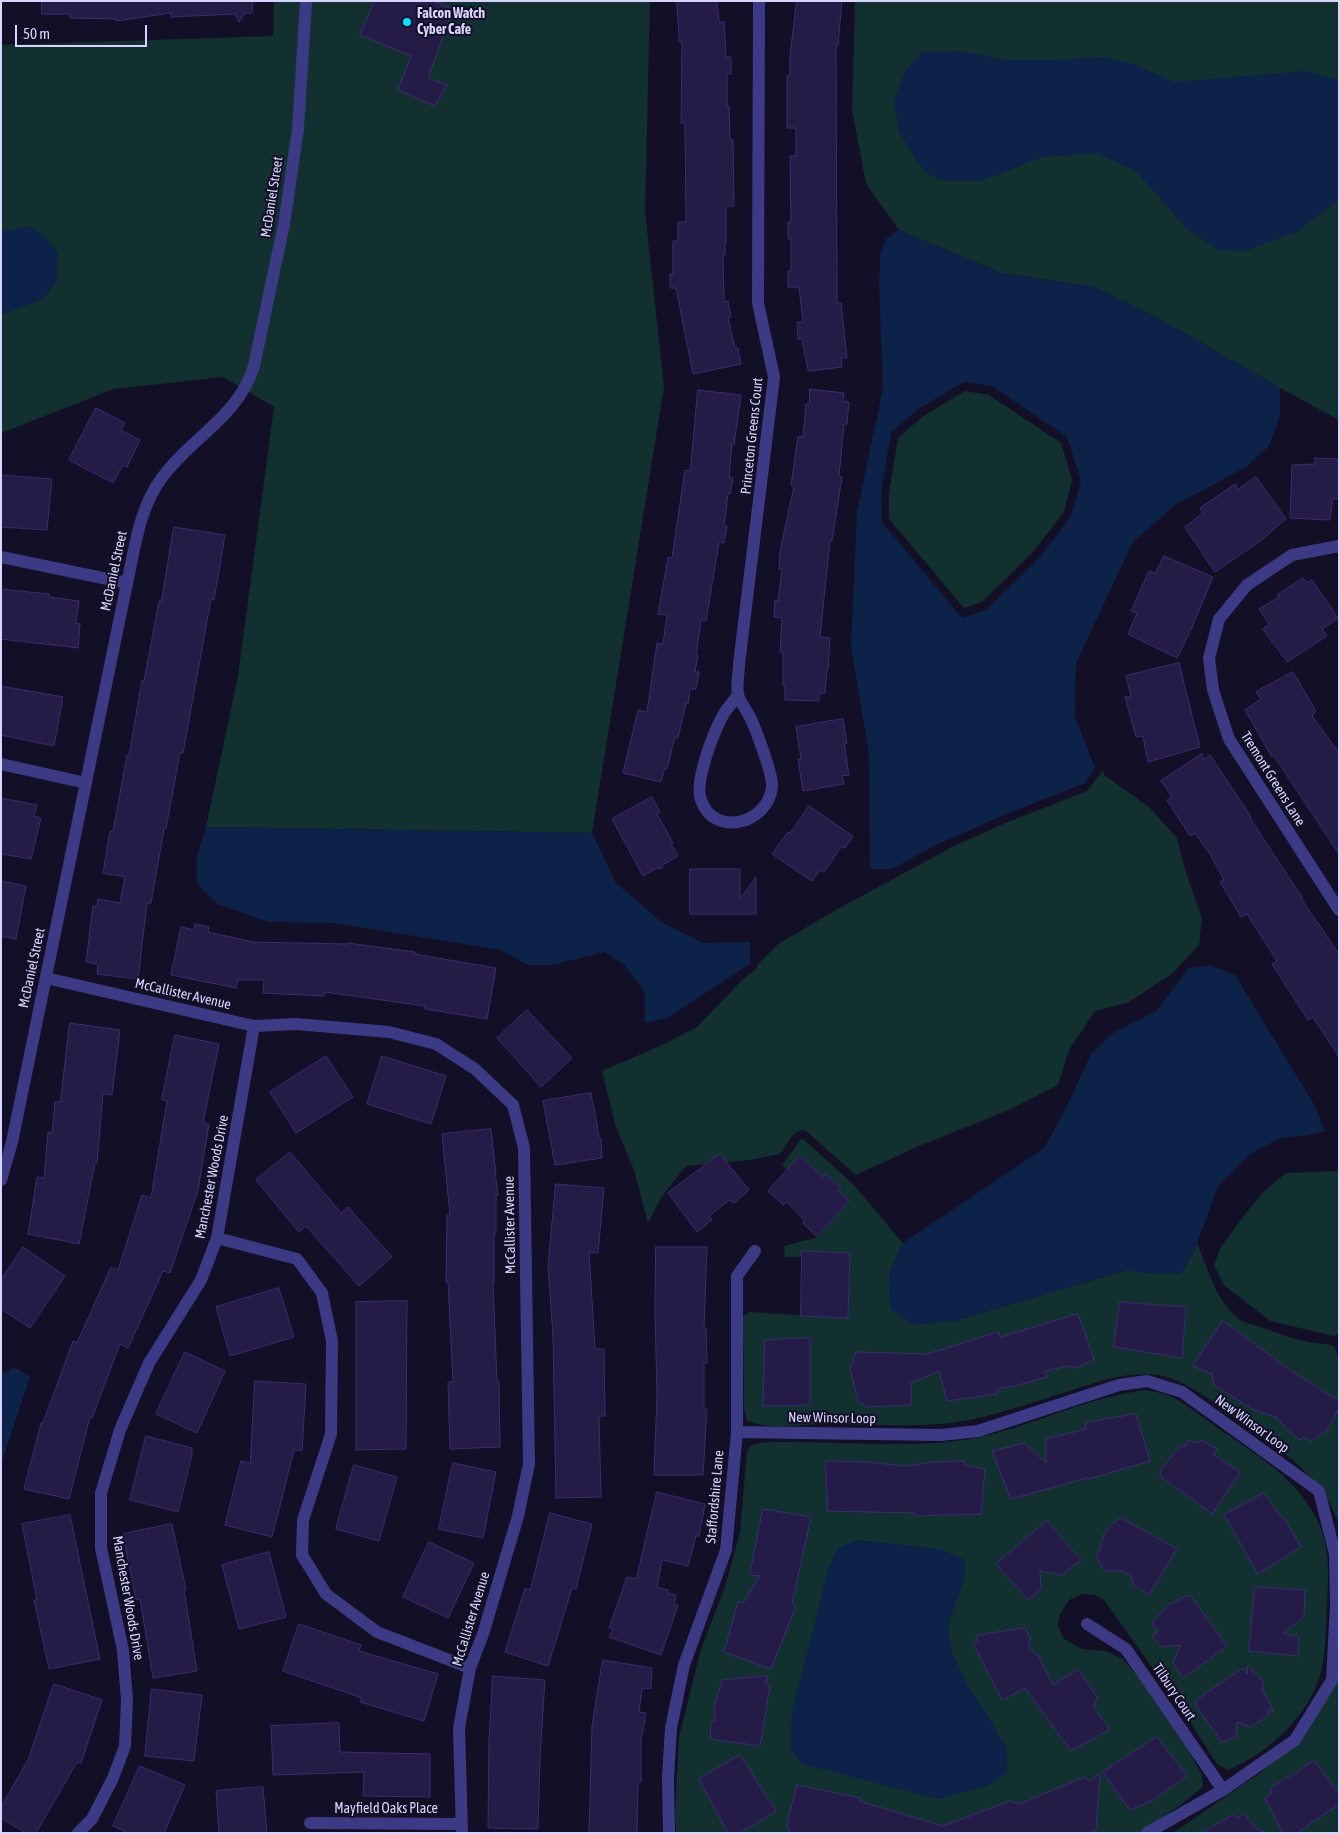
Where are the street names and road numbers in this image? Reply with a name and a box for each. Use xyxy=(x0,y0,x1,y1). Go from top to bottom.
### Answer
street label: McDaniel Street xyxy=(257,155,287,239)
street label: Princeton Greens Court xyxy=(738,377,766,495)
street label: McDaniel Street xyxy=(97,529,131,613)
street label: Tremont Greens Lane xyxy=(1237,729,1309,829)
street label: McDaniel Street xyxy=(15,926,49,1010)
street label: McCallister Avenue xyxy=(133,975,233,1013)
street label: Manchester Woods Drive xyxy=(192,1114,232,1240)
street label: McCallister Avenue xyxy=(501,1176,519,1274)
street label: New Winsor Loop xyxy=(1212,1391,1292,1457)
street label: New Winsor Loop xyxy=(788,1409,876,1427)
street label: Staffordshire Lane xyxy=(703,1450,727,1544)
street label: Manchester Woods Drive xyxy=(109,1535,147,1661)
street label: McCallister Avenue xyxy=(449,1570,493,1668)
street label: Tilbury Court xyxy=(1149,1660,1199,1724)
street label: Mayfield Oaks Place xyxy=(334,1801,438,1817)

